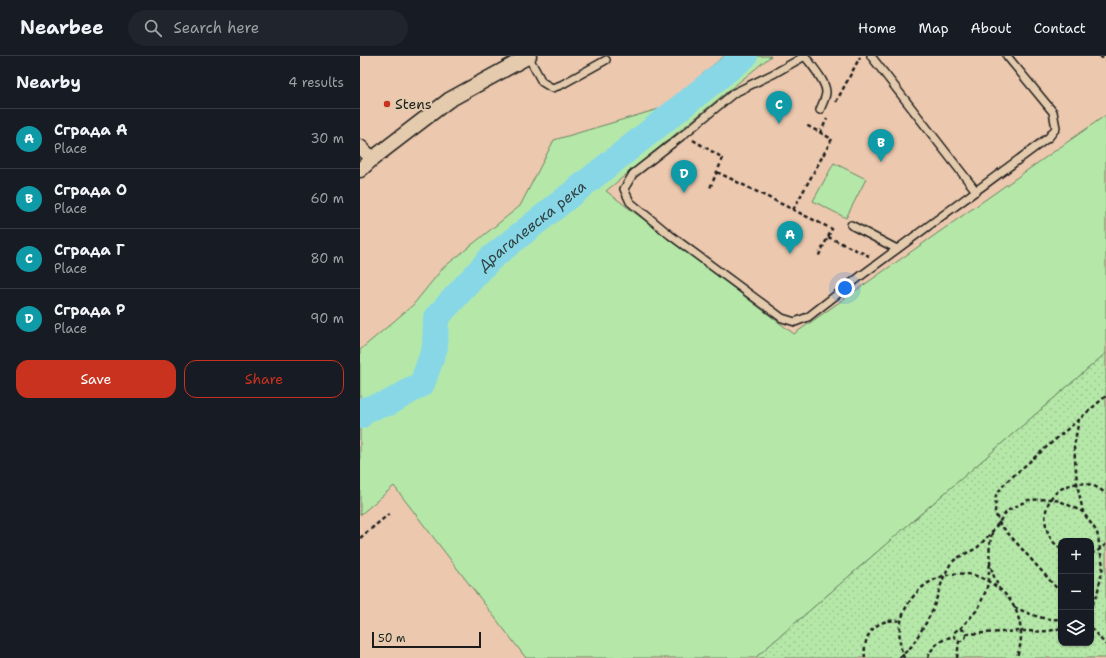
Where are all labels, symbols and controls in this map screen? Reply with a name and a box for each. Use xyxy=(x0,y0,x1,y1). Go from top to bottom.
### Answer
search box xyxy=(128,10,408,46)
text: Nearbee xyxy=(20,15,104,40)
icon: search xyxy=(142,17,164,39)
text: Search here xyxy=(174,18,259,38)
text: Home xyxy=(858,19,897,37)
text: Map xyxy=(919,19,949,37)
text: About xyxy=(971,19,1012,37)
text: Contact xyxy=(1034,19,1086,37)
text: Nearby xyxy=(16,71,81,93)
text: 4 results xyxy=(288,74,344,91)
pin: C xyxy=(766,91,792,124)
place label: Stens xyxy=(395,95,432,113)
marker: Stens xyxy=(382,99,392,109)
text: Сграда А xyxy=(54,120,127,140)
pin: B xyxy=(868,129,894,162)
text: A xyxy=(24,130,34,147)
text: 30 m xyxy=(310,130,344,147)
text: Place xyxy=(54,140,87,157)
pin: D xyxy=(671,160,697,193)
water label: Драгалевска река xyxy=(473,176,591,276)
text: Сграда О xyxy=(54,180,127,200)
text: B xyxy=(25,190,33,207)
text: 60 m xyxy=(311,190,344,207)
text: Place xyxy=(54,200,87,217)
pin: A xyxy=(777,221,803,254)
text: Сграда Г xyxy=(54,240,125,260)
text: C xyxy=(25,250,33,267)
text: 80 m xyxy=(310,250,344,267)
text: Place xyxy=(54,260,87,277)
your location xyxy=(835,278,855,298)
text: Сграда Р xyxy=(54,300,125,320)
text: D xyxy=(24,310,34,327)
text: 90 m xyxy=(310,310,344,327)
text: Place xyxy=(54,320,87,337)
button: Save xyxy=(16,360,176,398)
button: Share xyxy=(184,360,344,398)
map controls xyxy=(1058,538,1094,646)
button: + xyxy=(1058,538,1094,574)
button: − xyxy=(1058,574,1094,610)
button: layers xyxy=(1058,610,1094,646)
scale bar xyxy=(372,630,481,649)
text: 50 m xyxy=(378,631,406,646)

